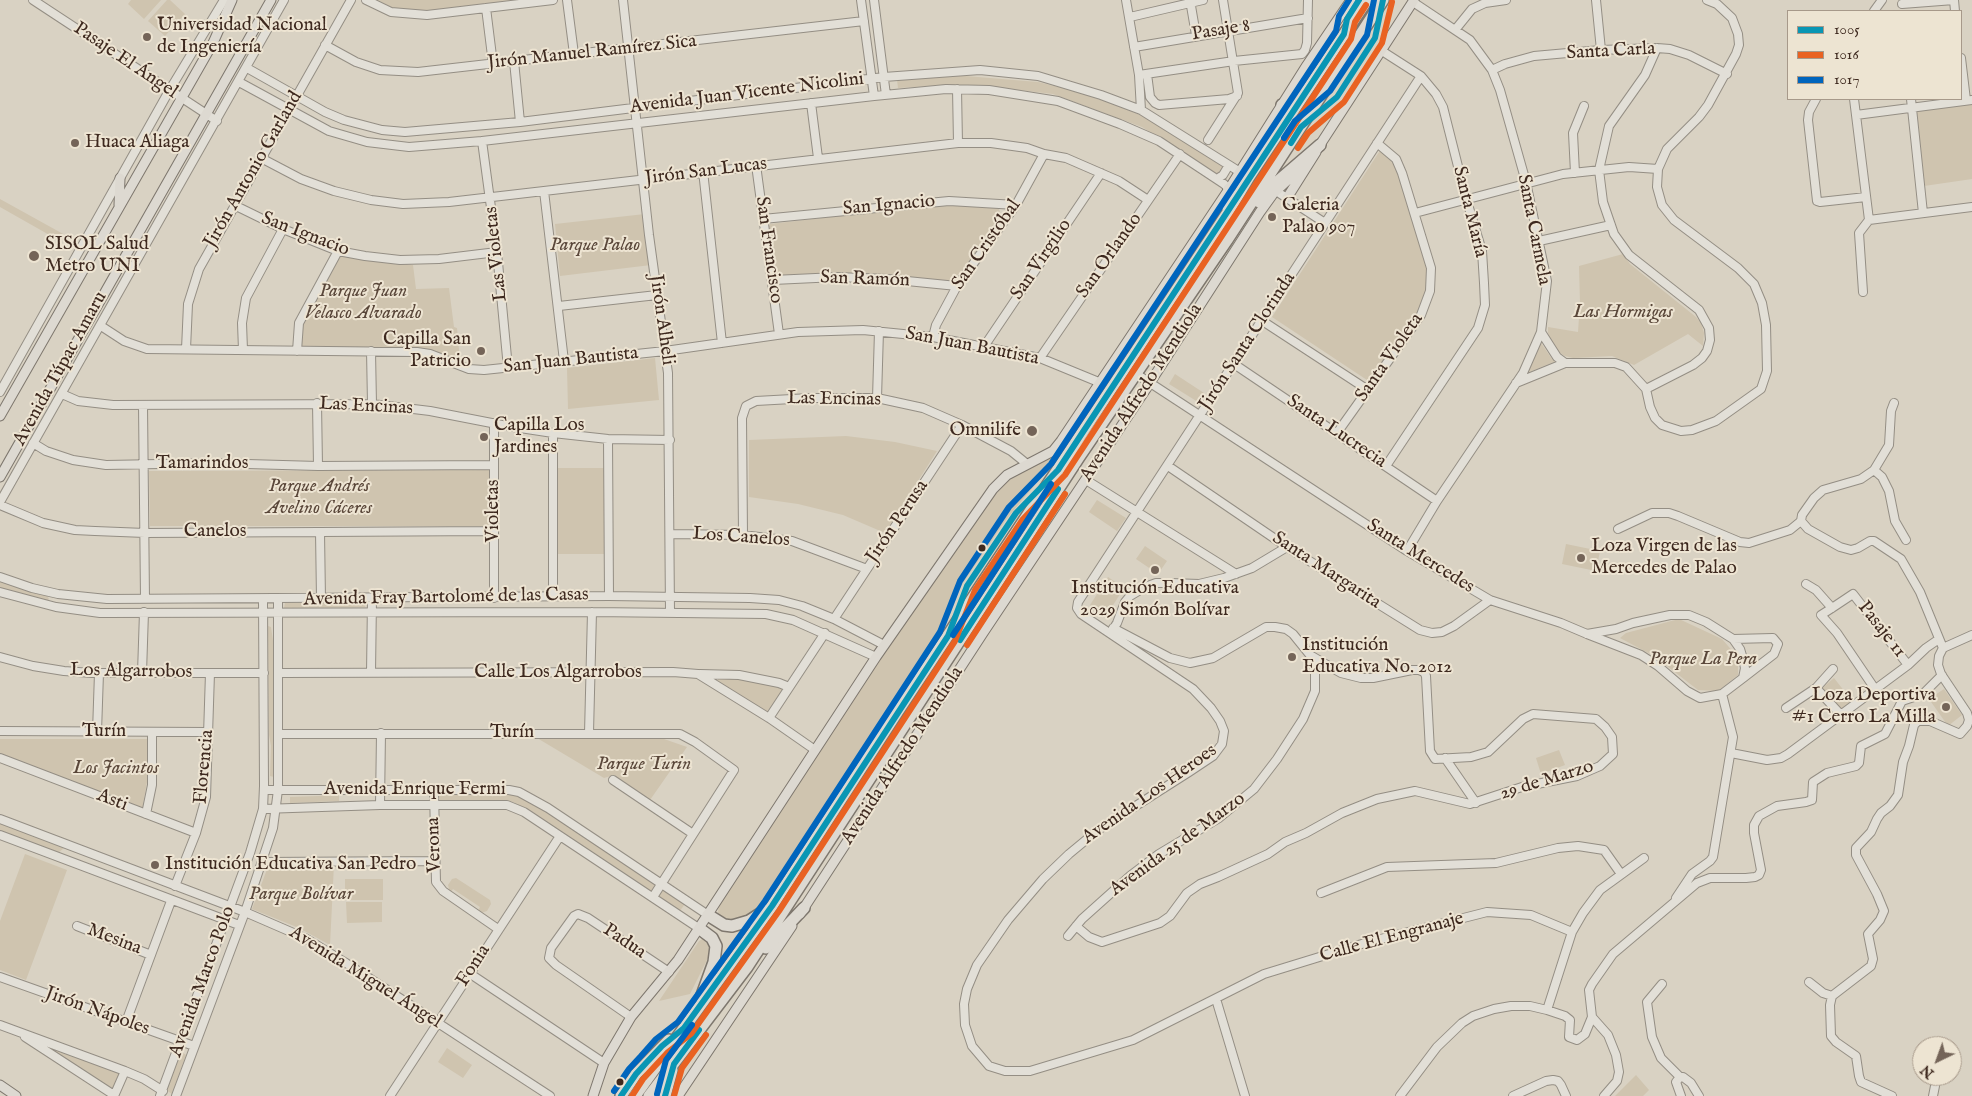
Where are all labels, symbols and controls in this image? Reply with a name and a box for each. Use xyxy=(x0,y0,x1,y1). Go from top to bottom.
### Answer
legend xyxy=(1787,10,1962,100)
place label: Universidad Nacional de Ingeniería xyxy=(157,15,327,59)
street label: Pasaje 8 xyxy=(1190,15,1252,47)
street label: Pasaje El Ángel xyxy=(68,18,182,104)
text: 1005 xyxy=(1834,20,1860,39)
marker: Universidad Nacional de Ingeniería xyxy=(141,31,153,43)
street label: Jirón Manuel Ramírez Sica xyxy=(486,31,698,75)
street label: Santa Carla xyxy=(1566,38,1656,66)
text: 1016 xyxy=(1834,45,1859,64)
street label: Avenida Juan Vicente Nicolini xyxy=(629,68,865,120)
text: 1017 xyxy=(1834,70,1859,89)
street label: Jirón Antonio Garland xyxy=(200,88,308,252)
place label: Huaca Aliaga xyxy=(85,132,189,154)
marker: Huaca Aliaga xyxy=(69,137,81,149)
street label: Jirón San Lucas xyxy=(644,153,768,191)
street label: Santa María xyxy=(1447,164,1491,260)
street label: Santa Carmela xyxy=(1511,173,1555,287)
street label: San Ignacio xyxy=(842,191,936,221)
street label: San Francisco xyxy=(749,195,787,305)
place label: Galeria Palao 907 xyxy=(1282,195,1355,239)
street label: San Cristóbal xyxy=(948,196,1026,294)
street label: Las Violetas xyxy=(481,205,513,303)
street label: San Ignacio xyxy=(258,208,352,262)
street label: San Orlando xyxy=(1072,209,1148,303)
marker: Galeria Palao 907 xyxy=(1266,211,1278,223)
street label: San Virgilio xyxy=(1007,215,1077,305)
place label: SISOL Salud Metro UNI xyxy=(45,234,149,278)
park label: Parque Palao xyxy=(550,235,640,257)
marker: SISOL Salud Metro UNI xyxy=(27,249,41,263)
street label: San Ramón xyxy=(820,267,910,293)
street label: Jirón Santa Clorinda xyxy=(1195,269,1301,415)
street label: Jirón Alheli xyxy=(643,273,679,367)
park label: Parque Juan Velasco Alvarado xyxy=(304,281,422,325)
street label: Avenida Túpac Amaru xyxy=(9,288,113,450)
street label: Avenida Alfredo Mendiola xyxy=(1076,300,1208,486)
park label: Las Hormigas xyxy=(1573,302,1673,324)
street label: Santa Violeta xyxy=(1351,309,1429,407)
street label: San Juan Bautista xyxy=(903,323,1041,371)
place label: Capilla San Patricio xyxy=(383,329,471,373)
street label: San Juan Bautista xyxy=(502,343,640,379)
marker: Capilla San Patricio xyxy=(475,345,487,357)
street label: Las Encinas xyxy=(787,388,881,412)
street label: Santa Lucrecia xyxy=(1282,390,1390,474)
street label: Las Encinas xyxy=(318,393,414,421)
place label: Capilla Los Jardines xyxy=(494,415,584,459)
place label: Omnilife xyxy=(950,420,1021,442)
marker: Omnilife xyxy=(1025,424,1039,438)
marker: Capilla Los Jardines xyxy=(478,431,490,443)
street label: Tamarindos xyxy=(156,453,248,475)
park label: Parque Andrés Avelino Cáceres xyxy=(266,476,372,520)
street label: Jirón Perusa xyxy=(862,476,934,568)
street label: Violetas xyxy=(483,480,505,542)
street label: Santa Mercedes xyxy=(1362,515,1478,599)
street label: Canelos xyxy=(184,521,246,543)
street label: Los Canelos xyxy=(692,523,790,553)
street label: Santa Margarita xyxy=(1267,527,1385,615)
place label: Loza Virgen de las Mercedes de Palao xyxy=(1591,536,1737,580)
unlabelled marker xyxy=(977,543,987,553)
marker: Loza Virgen de las Mercedes de Palao xyxy=(1575,552,1587,564)
marker: Institución Educativa 2029 Simón Bolívar xyxy=(1149,564,1161,576)
place label: Institución Educativa 2029 Simón Bolívar xyxy=(1071,578,1239,622)
street label: Avenida Fray Bartolomé de las Casas xyxy=(303,584,589,612)
street label: Pasaje 11 xyxy=(1852,597,1910,663)
place label: Institución Educativa No. 2012 xyxy=(1302,635,1452,679)
park label: Parque La Pera xyxy=(1649,649,1757,671)
marker: Institución Educativa No. 2012 xyxy=(1286,651,1298,663)
street label: Los Algarrobos xyxy=(70,660,192,684)
street label: Calle Los Algarrobos xyxy=(474,662,642,684)
street label: Avenida Alfredo Mendiola xyxy=(837,663,969,849)
place label: Loza Deportiva #1 Cerro La Milla xyxy=(1791,685,1936,729)
marker: Loza Deportiva #1 Cerro La Milla xyxy=(1940,701,1952,713)
street label: Turín xyxy=(82,721,126,743)
street label: Turín xyxy=(490,722,534,744)
street label: Florencia xyxy=(190,729,220,805)
street label: Avenida Los Heroes xyxy=(1078,740,1222,850)
park label: Parque Turin xyxy=(597,754,691,776)
street label: 29 de Marzo xyxy=(1498,756,1596,806)
park label: Los Jacintos xyxy=(73,758,159,780)
street label: Avenida Enrique Fermi xyxy=(324,779,506,801)
street label: Asti xyxy=(93,785,131,817)
street label: Avenida 25 de Marzo xyxy=(1106,788,1250,902)
street label: Verona xyxy=(423,817,447,873)
place label: Institución Educativa San Pedro xyxy=(165,854,416,876)
marker: Institución Educativa San Pedro xyxy=(149,859,161,871)
park label: Parque Bolívar xyxy=(249,884,353,906)
street label: Avenida Marco Polo xyxy=(165,903,241,1061)
street label: Calle El Engranaje xyxy=(1318,908,1466,968)
street label: Mesina xyxy=(84,919,144,961)
street label: Padua xyxy=(598,919,650,965)
street label: Avenida Miguel Ángel xyxy=(285,922,445,1034)
street label: Fonia xyxy=(452,941,496,991)
street label: Jirón Nápoles xyxy=(42,983,152,1041)
north arrow xyxy=(1912,1036,1962,1086)
text: N xyxy=(1917,1061,1938,1082)
unlabelled marker xyxy=(615,1077,625,1087)

